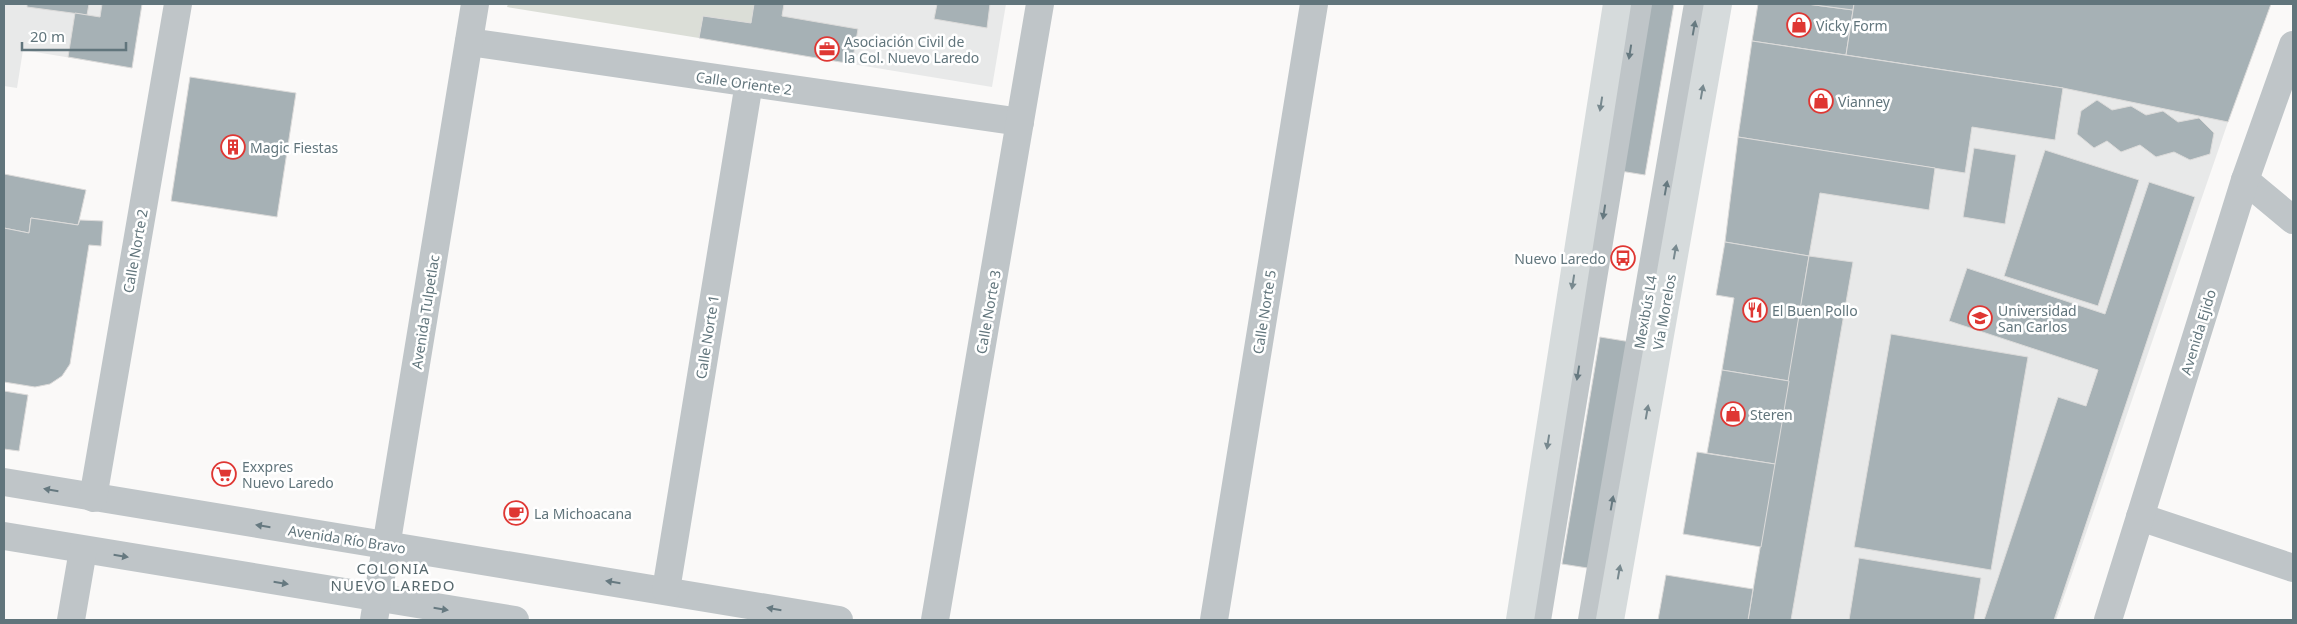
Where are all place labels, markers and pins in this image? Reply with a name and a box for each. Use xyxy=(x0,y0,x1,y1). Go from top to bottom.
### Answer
shop icon: Vicky Form xyxy=(1786,12,1812,38)
place label: Vicky Form xyxy=(1816,16,1888,35)
place label: Asociación Civil de la Col. Nuevo Laredo xyxy=(844,32,979,67)
office icon: Asociación Civil de la Col. Nuevo Laredo xyxy=(814,36,840,62)
shop icon: Vianney xyxy=(1808,88,1834,114)
place label: Vianney xyxy=(1838,92,1891,111)
building icon: Magic Fiestas xyxy=(220,134,246,160)
place label: Magic Fiestas xyxy=(250,138,339,157)
bus stop icon: Nuevo Laredo xyxy=(1610,245,1636,271)
place label: Nuevo Laredo xyxy=(1514,249,1606,268)
restaurant icon: El Buen Pollo xyxy=(1742,297,1768,323)
place label: El Buen Pollo xyxy=(1772,301,1858,320)
place label: Universidad San Carlos xyxy=(1998,301,2077,336)
school or university icon: Universidad San Carlos xyxy=(1967,305,1993,331)
shop icon: Steren xyxy=(1720,401,1746,427)
place label: Steren xyxy=(1750,405,1793,424)
place label: Exxpres Nuevo Laredo xyxy=(242,457,334,492)
supermarket icon: Exxpres Nuevo Laredo xyxy=(211,461,237,487)
cafe icon: La Michoacana xyxy=(503,500,529,526)
place label: La Michoacana xyxy=(534,504,632,523)

